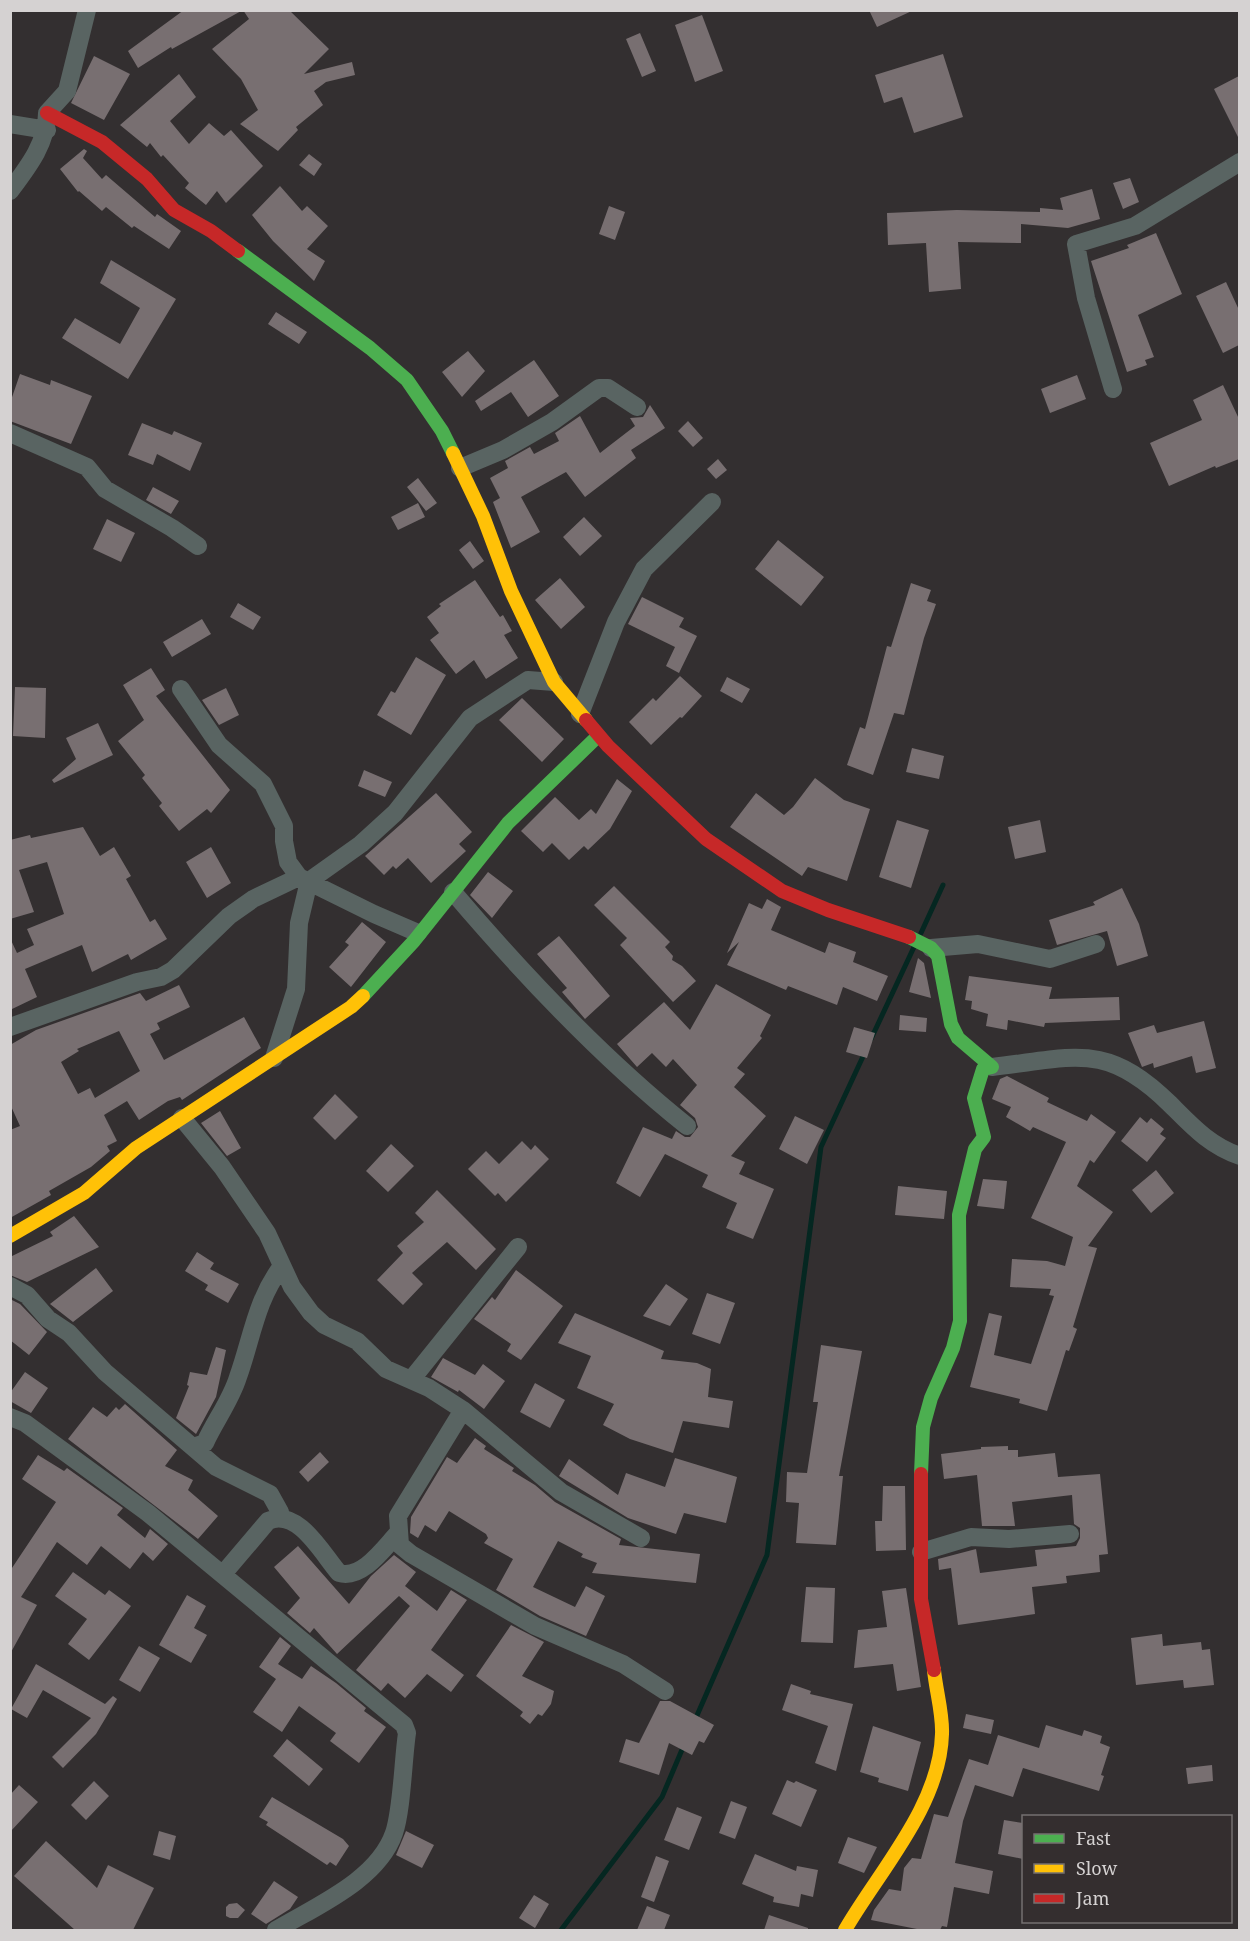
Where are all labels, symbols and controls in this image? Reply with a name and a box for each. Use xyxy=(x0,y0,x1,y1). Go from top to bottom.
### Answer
legend xyxy=(1022,1815,1232,1923)
text: Fast xyxy=(1076,1826,1111,1850)
text: Slow xyxy=(1076,1856,1118,1880)
text: Jam xyxy=(1075,1886,1110,1910)

